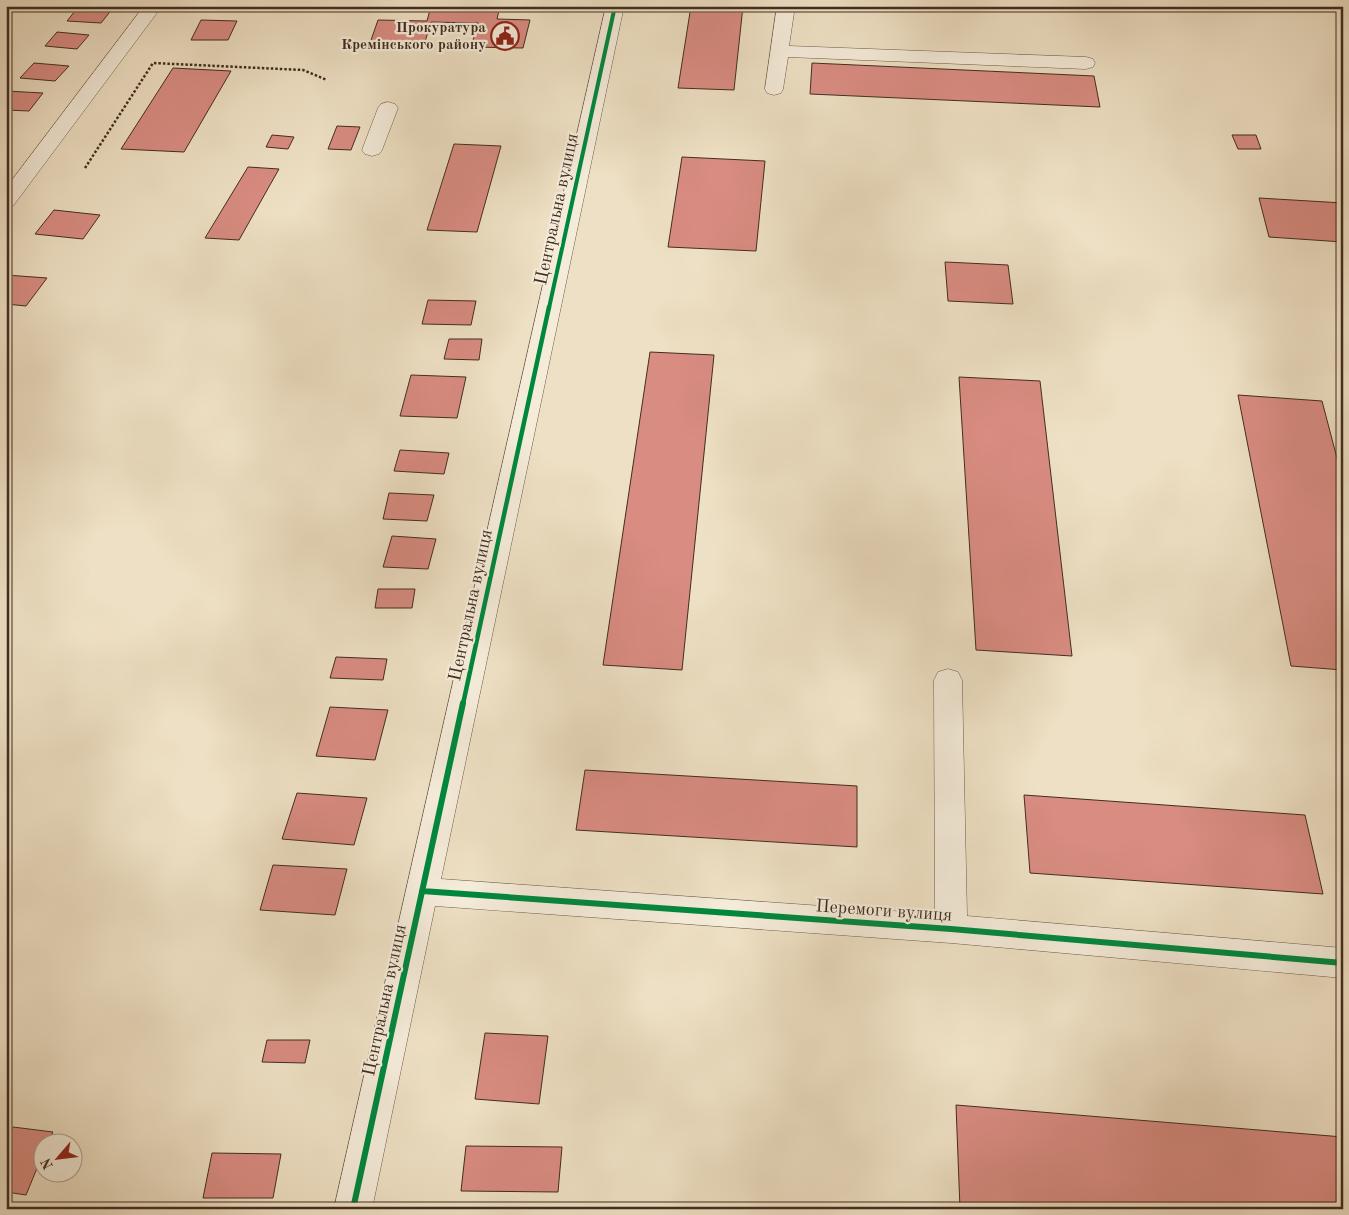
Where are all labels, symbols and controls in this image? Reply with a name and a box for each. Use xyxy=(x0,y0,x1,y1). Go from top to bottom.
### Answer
place label: Прокуратура Кремінського району xyxy=(341,21,486,53)
public building icon: Прокуратура Кремінського району xyxy=(490,21,520,51)
street label: Центральна вулиця xyxy=(532,132,582,287)
street label: Центральна вулиця xyxy=(446,528,496,683)
street label: Перемоги вулиця xyxy=(815,897,953,925)
street label: Центральна вулиця xyxy=(360,923,410,1078)
north arrow xyxy=(32,1132,82,1182)
text: N xyxy=(39,1155,56,1172)

